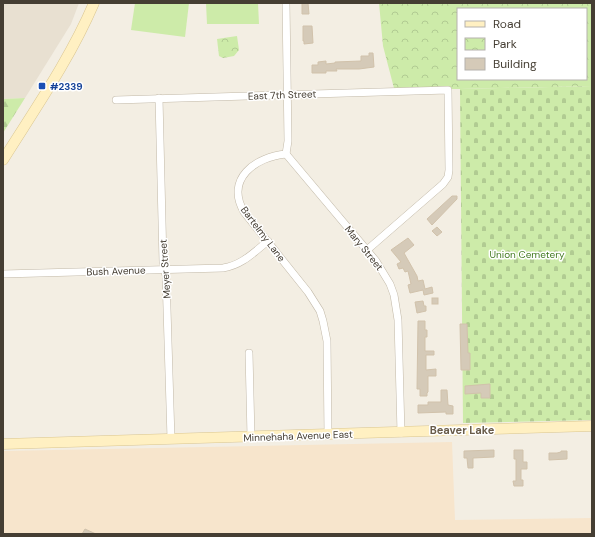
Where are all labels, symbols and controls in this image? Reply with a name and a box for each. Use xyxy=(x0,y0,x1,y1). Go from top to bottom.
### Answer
legend xyxy=(457,8,587,80)
text: Road xyxy=(493,16,521,32)
text: Park xyxy=(493,36,517,52)
text: Building xyxy=(493,56,537,72)
place label: #2339 xyxy=(50,80,83,93)
marker: #2339 xyxy=(37,81,47,91)
street label: East 7th Street xyxy=(248,87,317,103)
street label: Bartelmy Lane xyxy=(238,204,288,265)
street label: Mary Street xyxy=(342,223,386,273)
street label: Meyer Street xyxy=(156,239,174,299)
park label: Union Cemetery xyxy=(489,248,565,261)
street label: Bush Avenue xyxy=(86,263,146,279)
district label: Beaver Lake xyxy=(430,423,495,437)
street label: Minnehaha Avenue East xyxy=(243,428,353,444)

